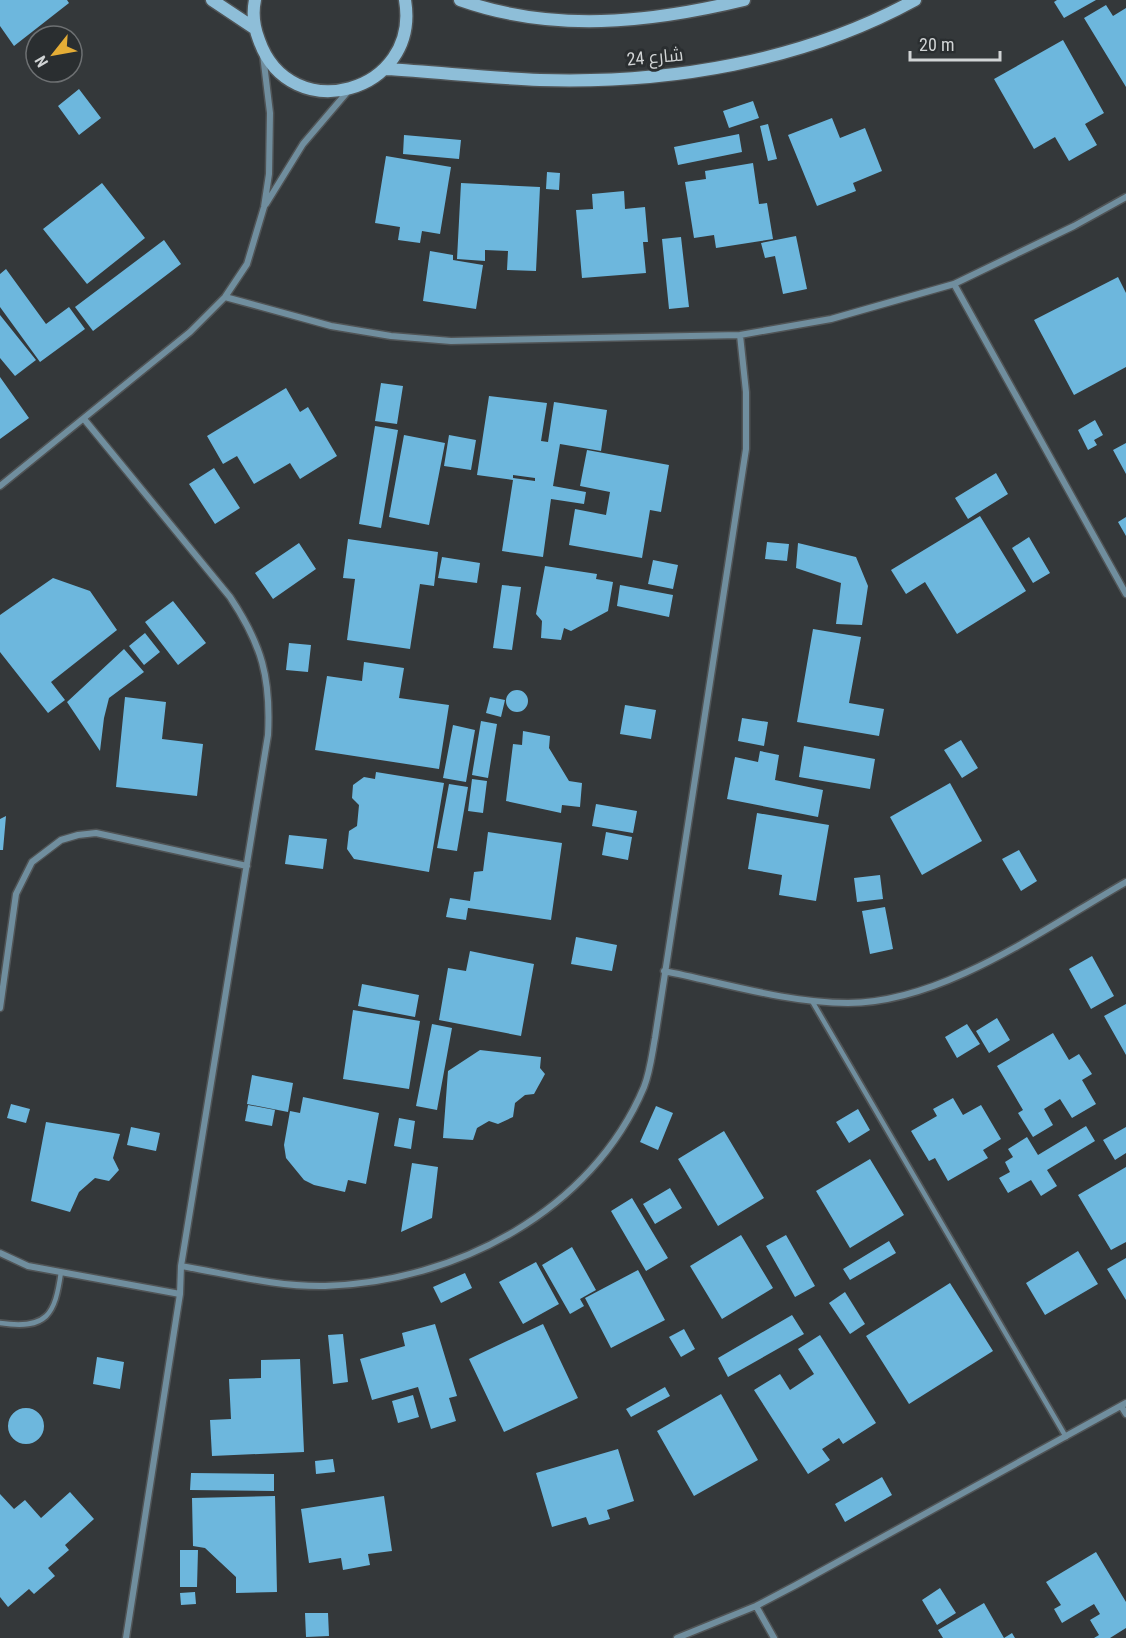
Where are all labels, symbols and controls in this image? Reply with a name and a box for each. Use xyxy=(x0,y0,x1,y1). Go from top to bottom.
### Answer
north arrow xyxy=(24,24,84,84)
scale bar xyxy=(910,24,1000,62)
text: 20 m xyxy=(919,34,954,55)
street label: شارع 24 xyxy=(626,44,684,71)
text: N xyxy=(31,52,52,71)

